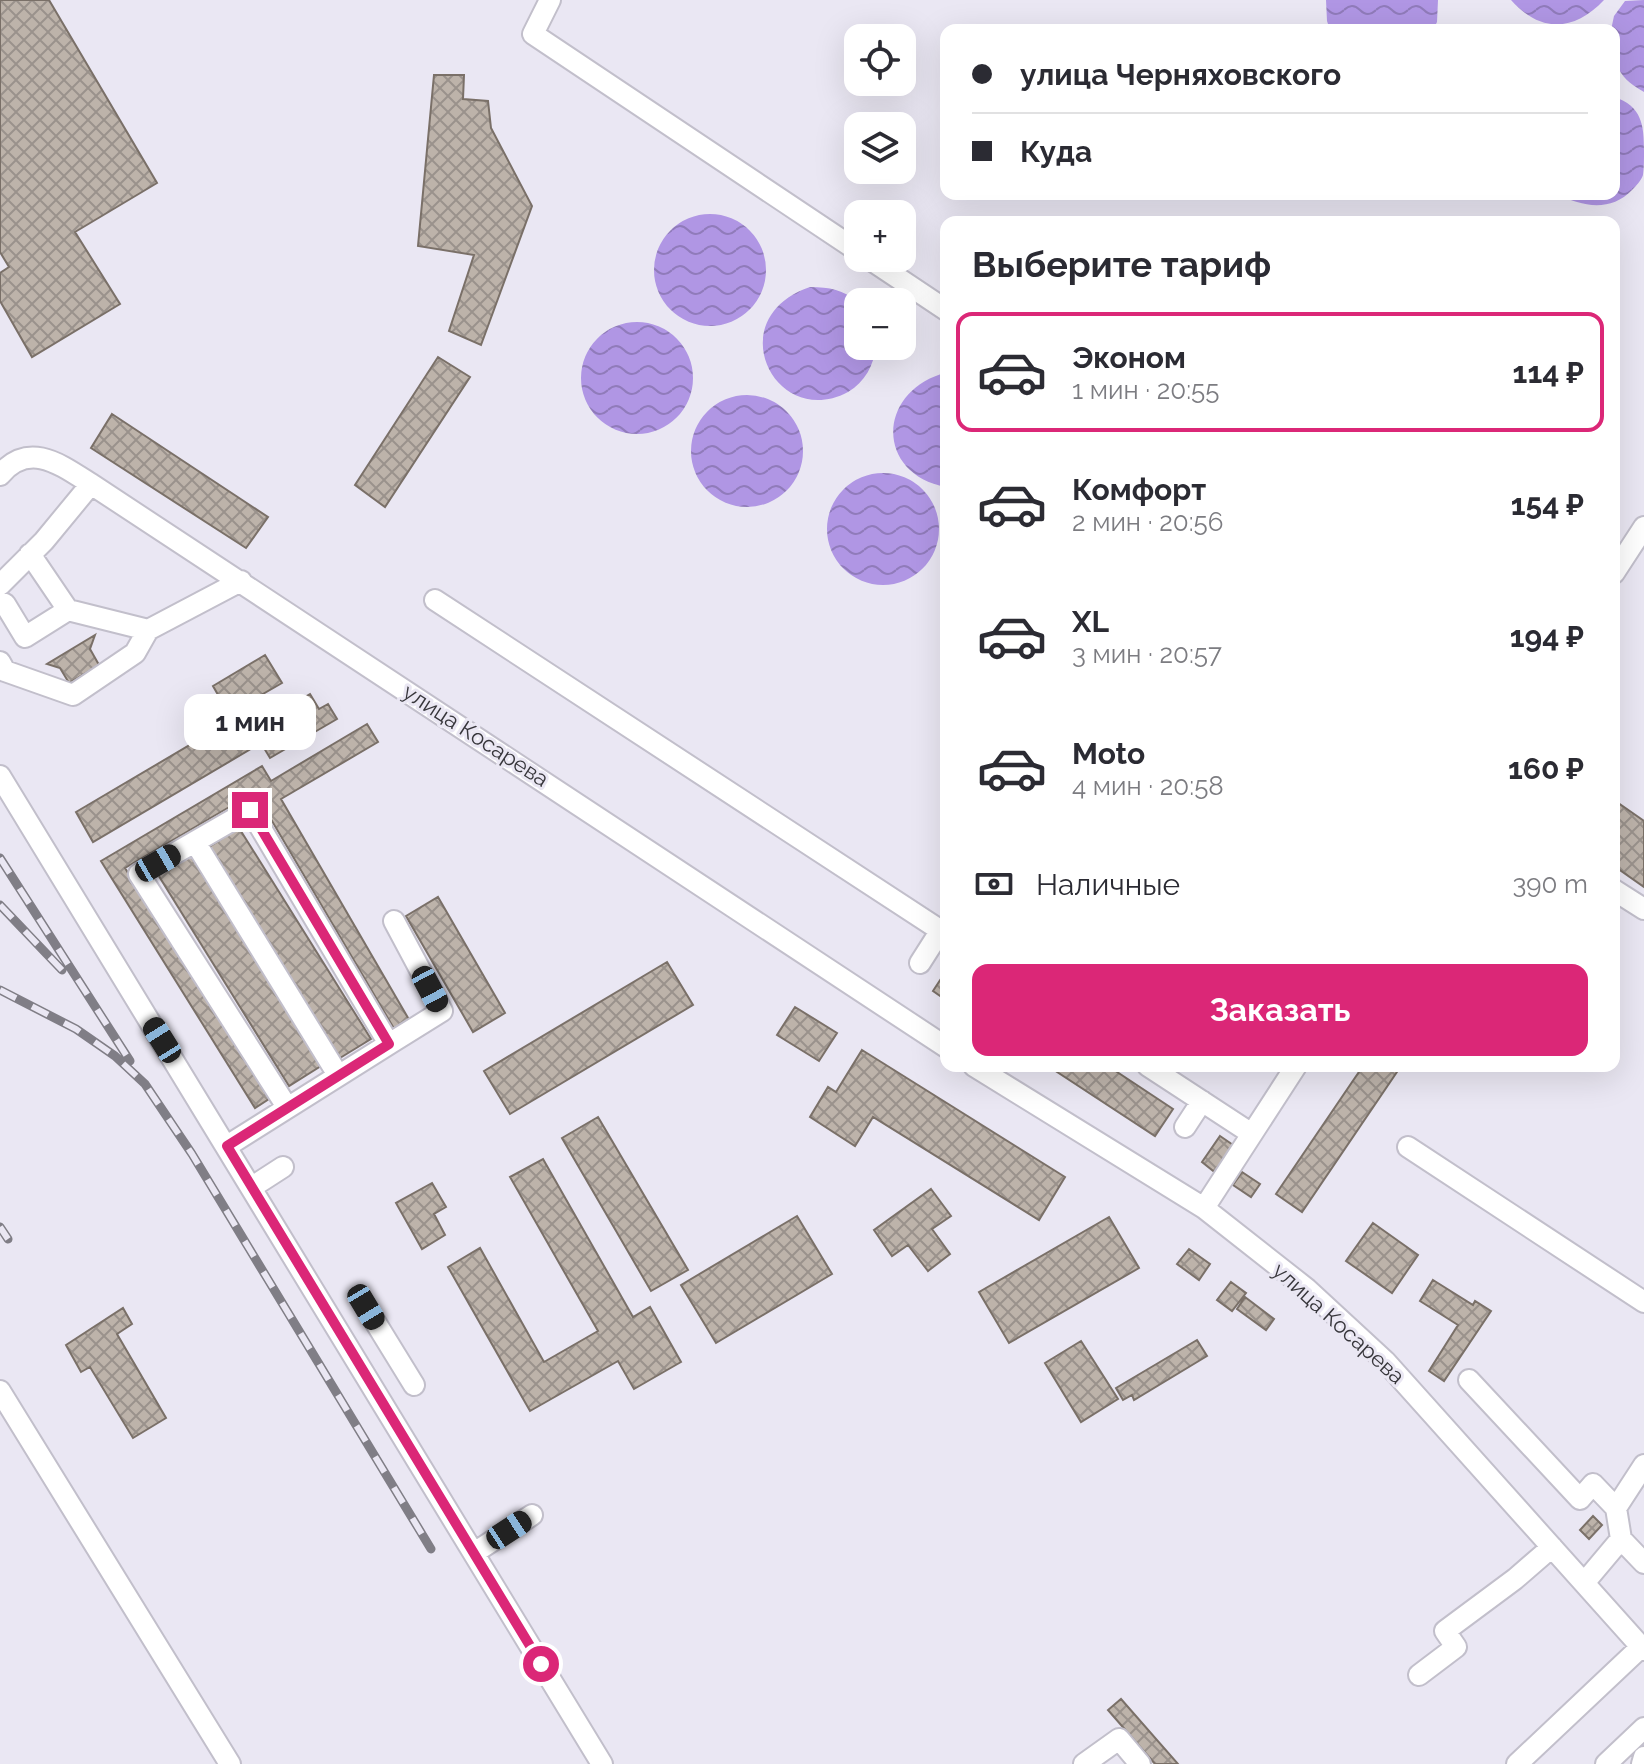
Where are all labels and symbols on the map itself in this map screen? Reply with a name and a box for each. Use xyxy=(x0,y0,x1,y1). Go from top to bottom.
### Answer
street label: улица Косарева xyxy=(398,678,554,792)
callout: 1 мин xyxy=(184,694,316,750)
route end xyxy=(232,792,268,828)
car xyxy=(131,841,185,885)
car xyxy=(408,962,452,1016)
car xyxy=(139,1013,185,1067)
street label: улица Косарева xyxy=(1268,1257,1410,1389)
car xyxy=(343,1280,389,1334)
car xyxy=(482,1507,536,1553)
route start xyxy=(523,1646,559,1682)

